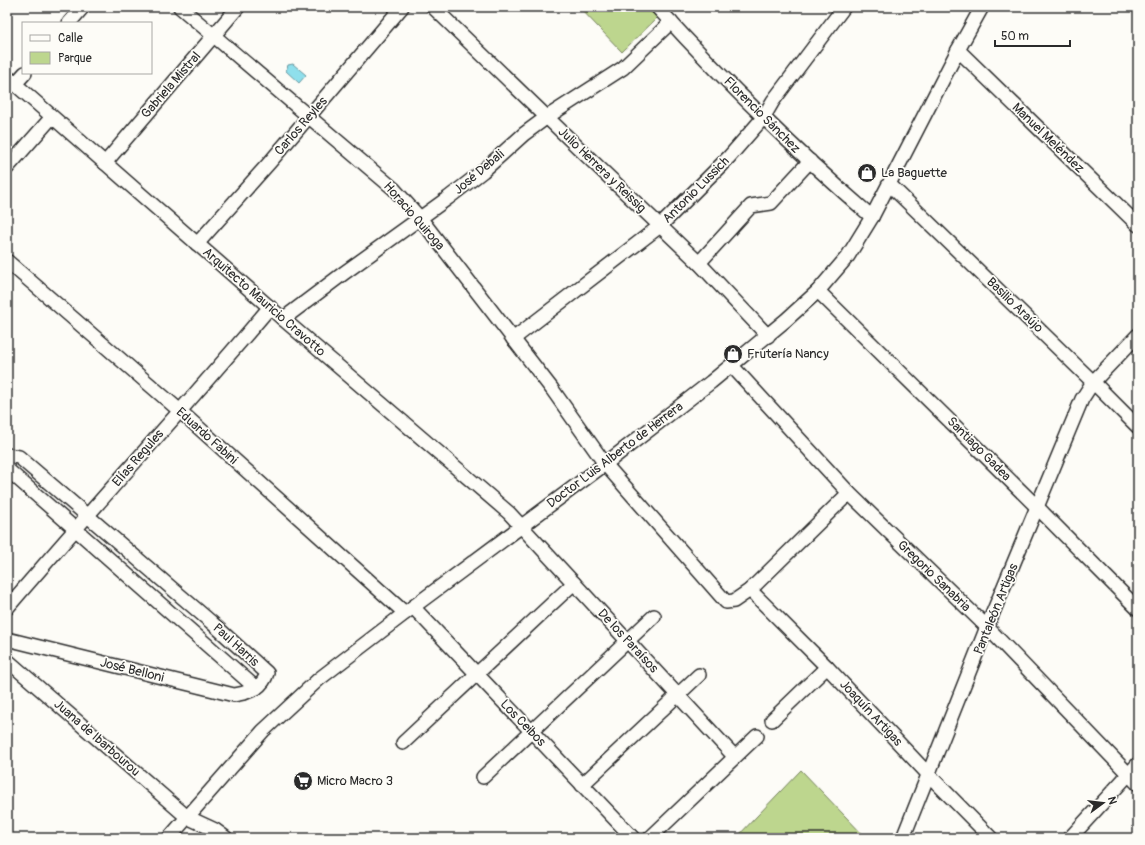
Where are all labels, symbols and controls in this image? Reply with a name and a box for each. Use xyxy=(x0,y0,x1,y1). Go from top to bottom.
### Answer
legend xyxy=(22,22,152,74)
scale bar xyxy=(995,22,1070,48)
text: 50 m xyxy=(1001,29,1029,44)
text: Calle xyxy=(58,31,83,46)
street label: Gabriela Mistral xyxy=(138,48,204,122)
text: Parque xyxy=(58,51,92,66)
street label: Florencio Sánchez xyxy=(720,73,804,157)
street label: Carlos Reyles xyxy=(271,93,331,159)
street label: Manuel Meléndez xyxy=(1009,100,1088,177)
street label: Julio Herrera y Reissig xyxy=(555,124,650,216)
street label: José Debali xyxy=(450,146,508,198)
street label: Antonio Lussich xyxy=(659,153,733,227)
shop icon: La Baguette xyxy=(856,162,878,184)
place label: La Baguette xyxy=(881,165,948,181)
street label: Horacio Quiroga xyxy=(380,179,448,253)
street label: Arquitecto Mauricio Cravotto xyxy=(199,244,329,360)
street label: Basilio Araújo xyxy=(983,274,1047,336)
shop icon: Frutería Nancy xyxy=(722,343,744,365)
place label: Frutería Nancy xyxy=(747,346,829,362)
street label: Doctor Luis Alberto de Herrera xyxy=(544,399,686,511)
street label: Eduardo Fabini xyxy=(173,404,241,468)
street label: Santiago Gadea xyxy=(944,414,1014,484)
street label: Elías Regules xyxy=(109,426,167,490)
street label: Gregorio Sanabria xyxy=(894,537,974,615)
street label: Pantaleón Artigas xyxy=(970,561,1022,657)
street label: De los Paraísos xyxy=(594,606,662,676)
street label: Paul Harris xyxy=(210,620,263,670)
street label: José Belloni xyxy=(98,654,166,686)
street label: Joaquín Artigas xyxy=(836,677,906,750)
street label: Juana de Ibarbourou xyxy=(51,696,143,780)
street label: Los Ceibos xyxy=(497,696,549,750)
supermarket icon: Micro Macro 3 xyxy=(292,770,314,792)
place label: Micro Macro 3 xyxy=(317,773,393,789)
north arrow xyxy=(1083,783,1123,823)
text: N xyxy=(1105,795,1120,806)

